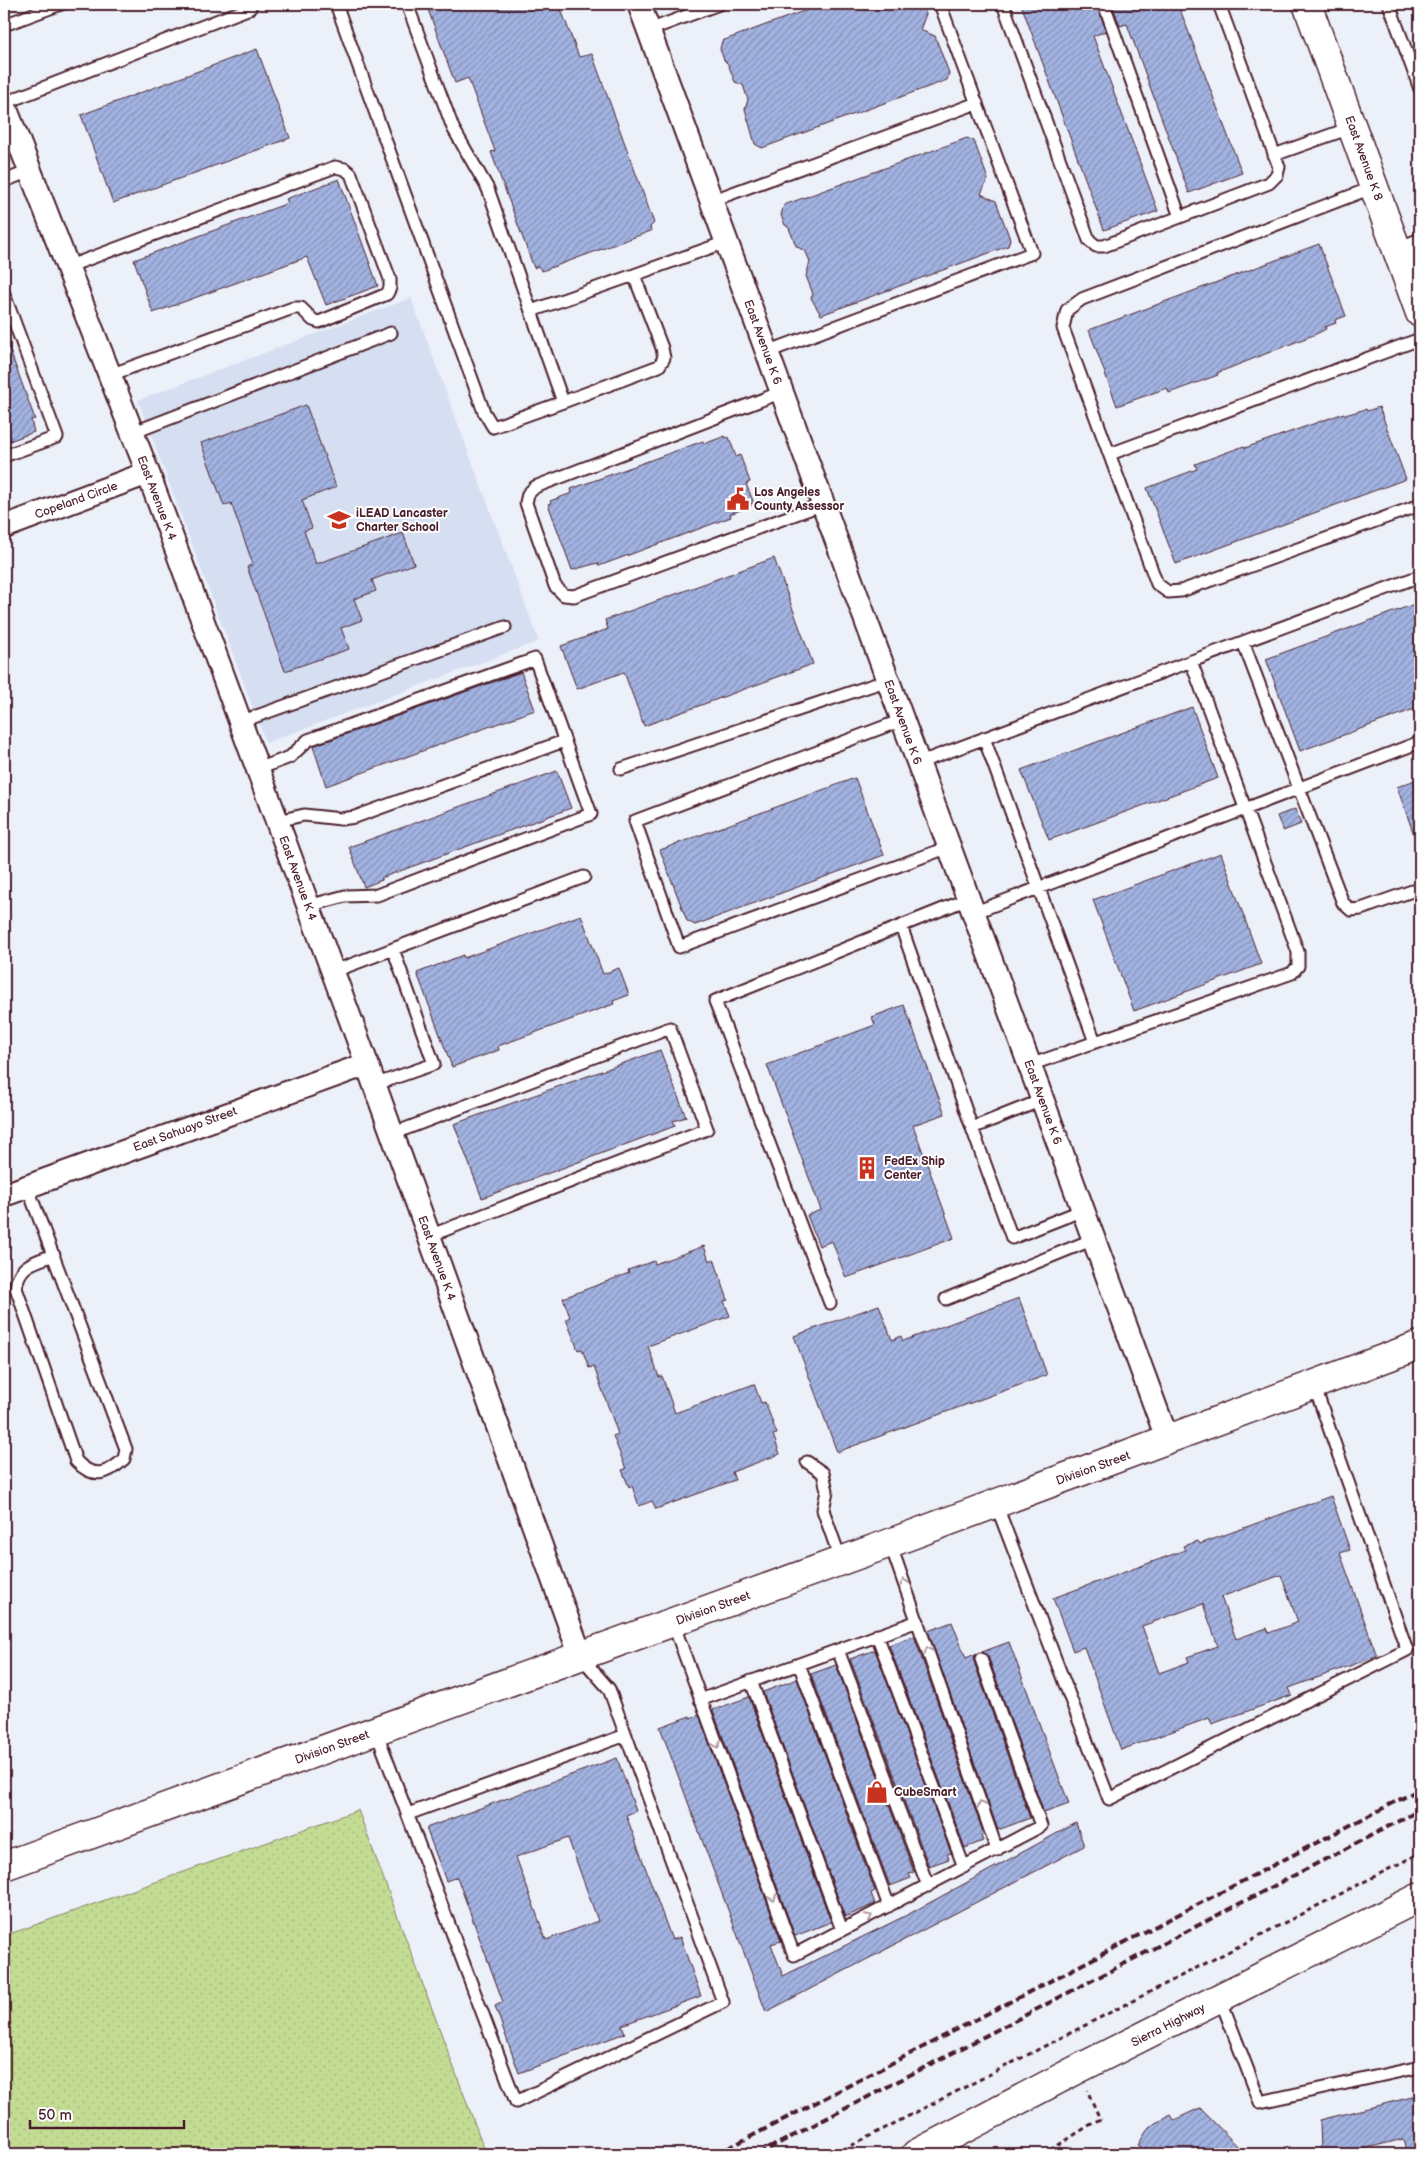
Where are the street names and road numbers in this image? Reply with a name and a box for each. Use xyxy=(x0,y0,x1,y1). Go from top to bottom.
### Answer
street label: East Avenue K 8 xyxy=(1341,114,1386,203)
street label: East Avenue K 6 xyxy=(740,298,785,387)
street label: East Avenue K 4 xyxy=(134,454,180,543)
street label: Copeland Circle xyxy=(33,479,120,522)
street label: East Avenue K 6 xyxy=(880,678,925,767)
street label: East Avenue K 4 xyxy=(275,834,320,923)
street label: East Avenue K 6 xyxy=(1020,1058,1065,1147)
street label: East Sahuayo Street xyxy=(131,1104,239,1155)
street label: East Avenue K 4 xyxy=(414,1214,459,1303)
street label: Division Street xyxy=(1054,1448,1133,1489)
street label: Division Street xyxy=(674,1588,753,1629)
street label: Division Street xyxy=(293,1727,372,1768)
street label: Sierra Highway xyxy=(1129,2000,1208,2050)

